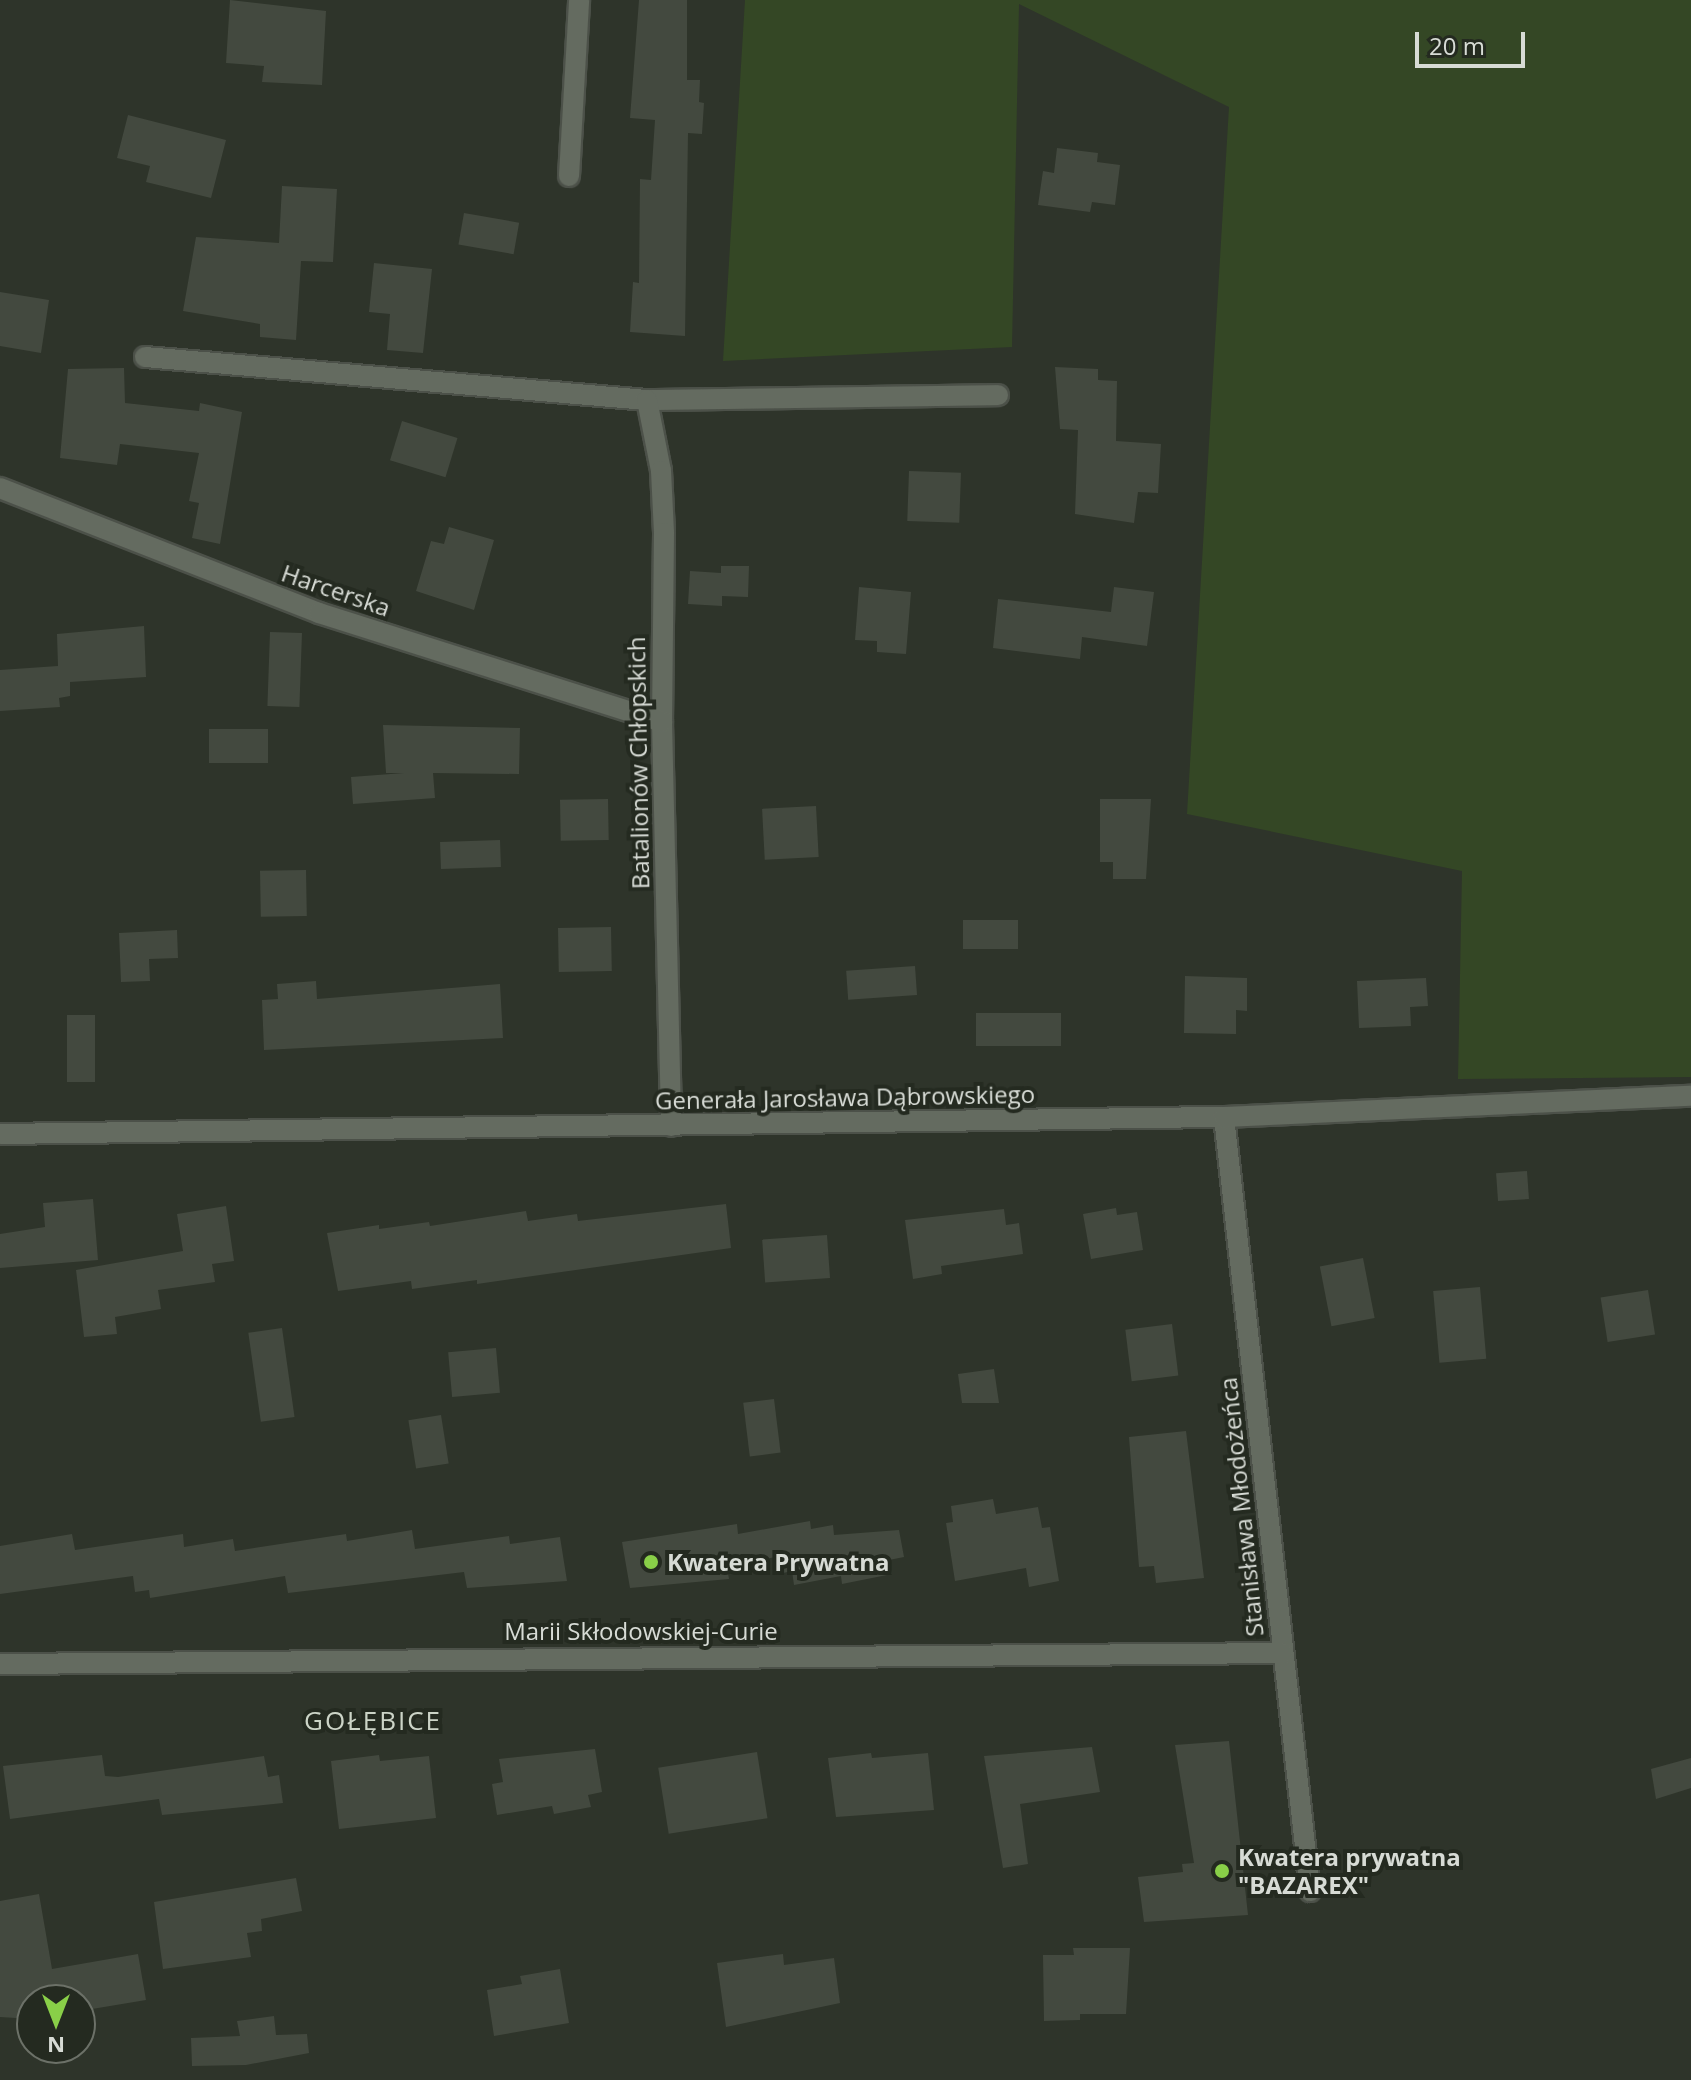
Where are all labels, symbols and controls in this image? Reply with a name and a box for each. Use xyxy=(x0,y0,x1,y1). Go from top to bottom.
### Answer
scale bar xyxy=(1419,16,1529,66)
text: 20 m xyxy=(1429,29,1485,62)
street label: Harcerska xyxy=(278,558,394,622)
street label: Batalionów Chłopskich xyxy=(621,636,655,890)
street label: Generała Jarosława Dąbrowskiego xyxy=(655,1079,1035,1115)
street label: Stanisława Młodożeńca xyxy=(1213,1376,1269,1638)
place label: Kwatera Prywatna xyxy=(667,1548,890,1576)
marker: Kwatera Prywatna xyxy=(642,1553,660,1571)
street label: Marii Skłodowskiej-Curie xyxy=(504,1617,778,1645)
district label: GOŁĘBICE xyxy=(304,1705,442,1737)
place label: Kwatera prywatna "BAZAREX" xyxy=(1238,1843,1461,1899)
marker: Kwatera prywatna "BAZAREX" xyxy=(1213,1862,1231,1880)
north arrow xyxy=(16,1984,96,2064)
text: N xyxy=(47,2031,65,2061)

